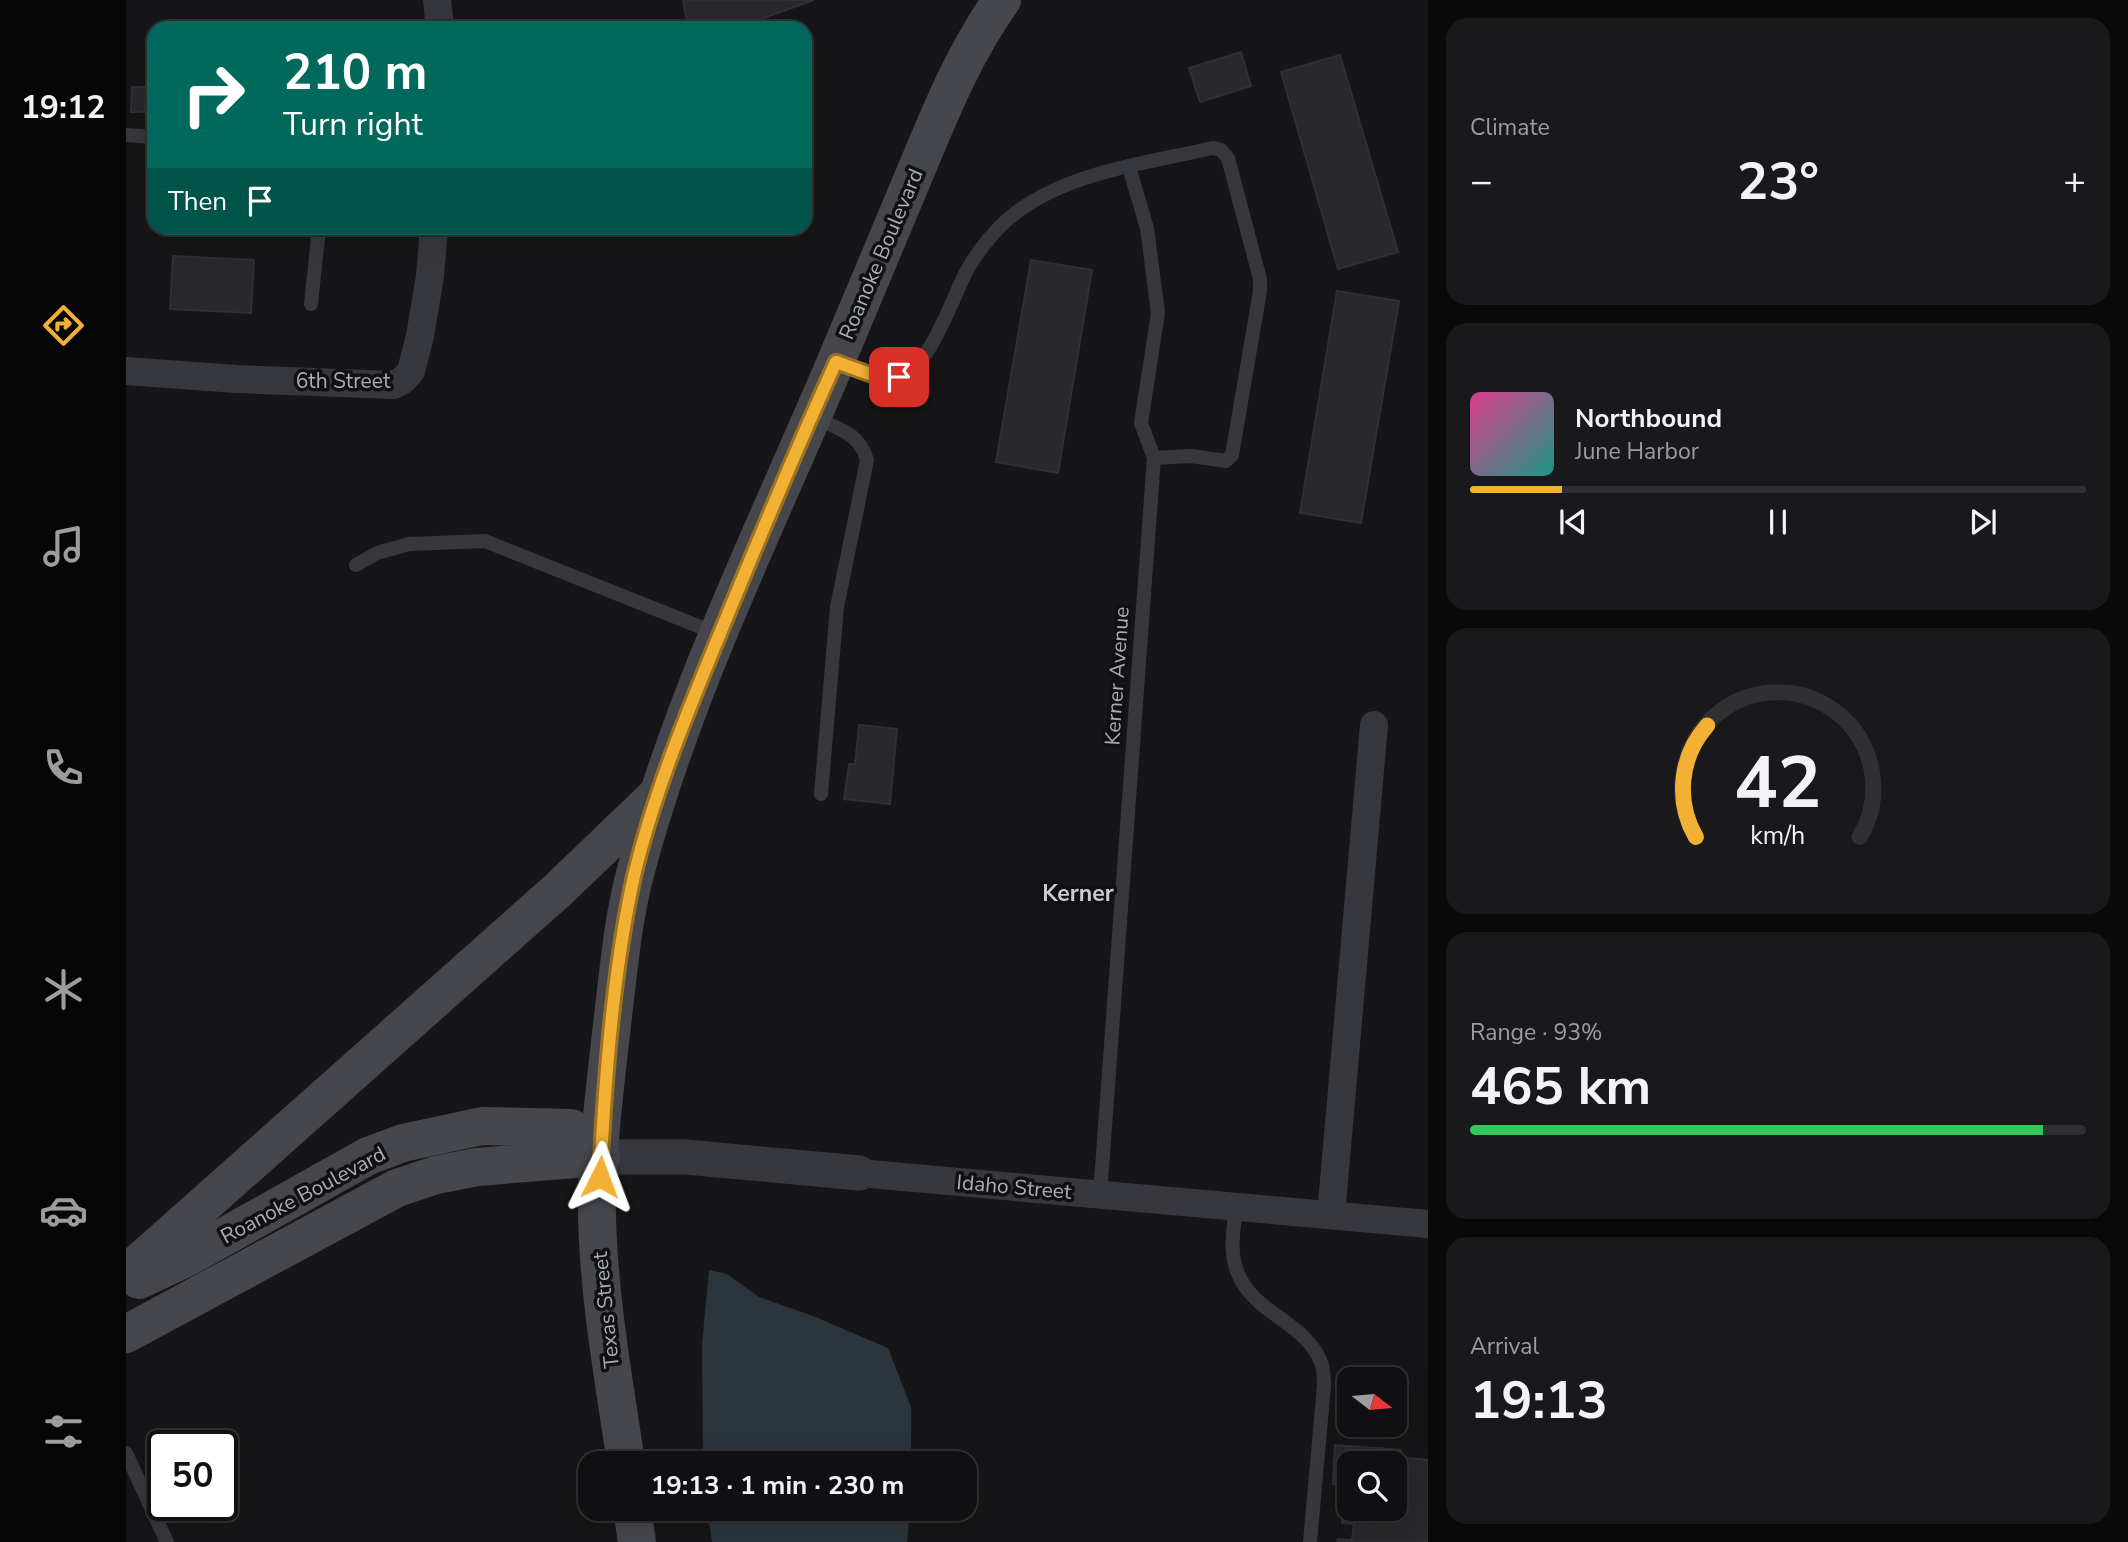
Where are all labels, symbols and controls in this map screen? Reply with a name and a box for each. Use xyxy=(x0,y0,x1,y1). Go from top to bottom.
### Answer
text: 210 m xyxy=(283,39,427,106)
icon: right xyxy=(168,49,259,140)
text: 19:12 xyxy=(21,86,105,129)
text: Turn right xyxy=(283,103,423,146)
text: Climate xyxy=(1470,112,1550,143)
text: 23° xyxy=(1737,146,1819,217)
text: − xyxy=(1470,156,1493,207)
text: + xyxy=(2063,156,2086,207)
street label: Roanoke Boulevard xyxy=(832,164,930,344)
icon: arrive xyxy=(241,182,279,220)
text: Then xyxy=(168,184,227,219)
icon: directions xyxy=(39,301,88,350)
pin xyxy=(869,347,929,407)
icon: arrive xyxy=(880,358,918,396)
street label: 6th Street xyxy=(296,367,391,395)
text: Northbound xyxy=(1575,401,1722,436)
text: June Harbor xyxy=(1575,436,1699,467)
icon: previous xyxy=(1554,503,1592,541)
icon: pause xyxy=(1759,503,1797,541)
icon: next xyxy=(1964,503,2002,541)
icon: music xyxy=(39,522,88,571)
street label: Kerner Avenue xyxy=(1098,606,1136,746)
text: 42 xyxy=(1734,733,1822,833)
icon: phone xyxy=(39,743,88,792)
text: km/h xyxy=(1750,819,1806,853)
district label: Kerner xyxy=(1042,878,1114,909)
icon: climate xyxy=(39,965,88,1014)
text: Range · 93% xyxy=(1470,1017,1602,1048)
text: 465 km xyxy=(1470,1051,1651,1122)
street label: Roanoke Boulevard xyxy=(216,1140,390,1250)
position arrow xyxy=(563,1140,637,1214)
street label: Idaho Street xyxy=(955,1168,1073,1206)
icon: car xyxy=(39,1186,88,1235)
street label: Texas Street xyxy=(586,1250,626,1370)
text: Arrival xyxy=(1470,1331,1539,1362)
text: 19:13 xyxy=(1470,1365,1608,1436)
north arrow xyxy=(1337,1367,1407,1437)
map controls xyxy=(1337,1367,1407,1521)
icon: filters xyxy=(39,1407,88,1456)
speed limit sign: 50 xyxy=(147,1430,238,1521)
button: search xyxy=(1337,1451,1407,1521)
text: 19:13 · 1 min · 230 m xyxy=(651,1468,904,1503)

